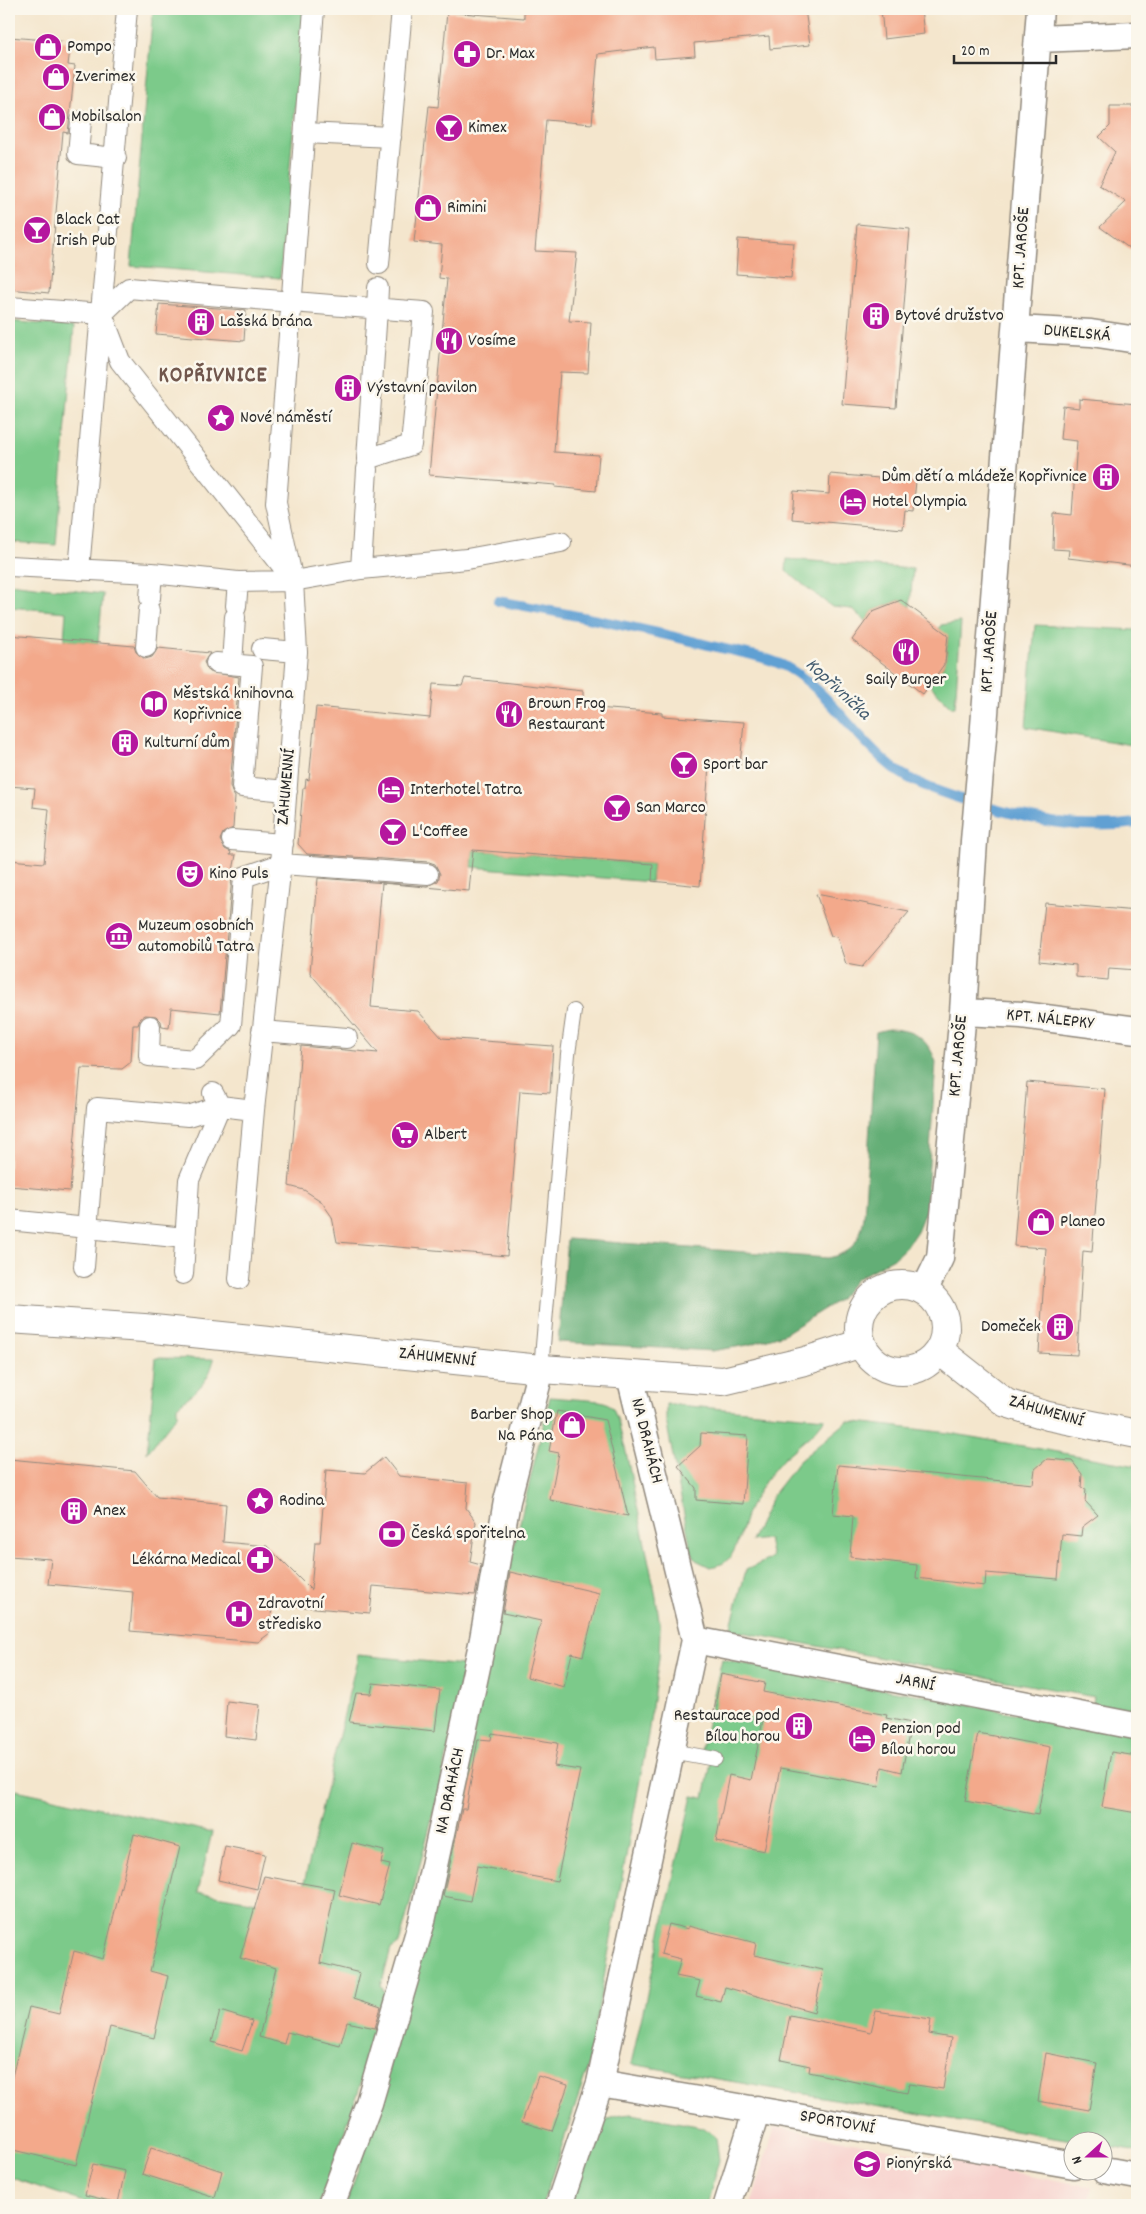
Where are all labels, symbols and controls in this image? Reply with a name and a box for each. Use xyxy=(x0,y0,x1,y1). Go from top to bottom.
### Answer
shop icon: Pompo xyxy=(33,32,63,62)
scale bar xyxy=(954,32,1056,64)
place label: Pompo xyxy=(67,35,112,60)
pharmacy icon: Dr. Max xyxy=(452,39,482,69)
text: 20 m xyxy=(961,41,989,63)
place label: Dr. Max xyxy=(486,42,535,67)
shop icon: Zverimex xyxy=(41,62,71,92)
place label: Zverimex xyxy=(75,65,136,90)
shop icon: Mobilsalon xyxy=(37,102,67,132)
place label: Mobilsalon xyxy=(71,105,142,130)
bar icon: Kimex xyxy=(434,113,464,143)
place label: Kimex xyxy=(468,116,507,141)
shop icon: Rimini xyxy=(413,193,443,223)
place label: Rimini xyxy=(447,196,486,221)
street label: KPT. JAROŠE xyxy=(1007,206,1037,290)
place label: Black Cat Irish Pub xyxy=(56,208,120,254)
bar icon: Black Cat Irish Pub xyxy=(22,215,52,245)
building icon: Bytové družstvo xyxy=(861,301,891,331)
place label: Bytové družstvo xyxy=(895,304,1004,329)
building icon: Lašská brána xyxy=(186,307,216,337)
place label: Lašská brána xyxy=(220,310,312,335)
street label: DUKELSKÁ xyxy=(1042,319,1112,349)
restaurant icon: Vosíme xyxy=(434,326,464,356)
place label: Vosíme xyxy=(468,329,516,354)
district label: KOPŘIVNICE xyxy=(159,361,267,392)
building icon: Výstavní pavilon xyxy=(333,373,363,403)
place label: Výstavní pavilon xyxy=(367,376,477,401)
place icon: Nové náměstí xyxy=(206,403,236,433)
place label: Nové náměstí xyxy=(240,406,333,431)
building icon: Dům dětí a mládeže Kopřivnice xyxy=(1091,462,1121,492)
place label: Dům dětí a mládeže Kopřivnice xyxy=(882,465,1087,490)
hotel icon: Hotel Olympia xyxy=(838,487,868,517)
place label: Hotel Olympia xyxy=(872,490,967,515)
street label: KPT. JAROŠE xyxy=(975,610,1005,694)
restaurant icon: Saily Burger xyxy=(891,637,921,667)
water label: Kopřivnička xyxy=(798,653,877,728)
place label: Saily Burger xyxy=(866,668,947,693)
place label: Městská knihovna Kopřivnice xyxy=(173,682,294,728)
library icon: Městská knihovna Kopřivnice xyxy=(139,689,169,719)
place label: Brown Frog Restaurant xyxy=(528,692,606,738)
restaurant icon: Brown Frog Restaurant xyxy=(494,699,524,729)
building icon: Kulturní dům xyxy=(110,728,140,758)
place label: Kulturní dům xyxy=(144,731,230,756)
street label: ZÁHUMENNÍ xyxy=(271,747,303,826)
bar icon: Sport bar xyxy=(669,750,699,780)
place label: Sport bar xyxy=(703,753,768,778)
hotel icon: Interhotel Tatra xyxy=(376,775,406,805)
place label: Interhotel Tatra xyxy=(410,778,522,803)
bar icon: San Marco xyxy=(602,793,632,823)
place label: San Marco xyxy=(636,796,706,821)
bar icon: L'Coffee xyxy=(378,817,408,847)
place label: L'Coffee xyxy=(412,820,468,845)
theatre icon: Kino Puls xyxy=(175,859,205,889)
place label: Kino Puls xyxy=(209,862,269,887)
place label: Muzeum osobních automobilů Tatra xyxy=(138,914,254,960)
museum icon: Muzeum osobních automobilů Tatra xyxy=(104,921,134,951)
street label: KPT. NÁLEPKY xyxy=(1005,1003,1096,1037)
street label: KPT. JAROŠE xyxy=(943,1014,975,1098)
supermarket icon: Albert xyxy=(390,1120,420,1150)
place label: Albert xyxy=(424,1123,468,1148)
shop icon: Planeo xyxy=(1026,1207,1056,1237)
place label: Planeo xyxy=(1060,1210,1105,1235)
building icon: Domeček xyxy=(1045,1312,1075,1342)
place label: Domeček xyxy=(981,1315,1041,1340)
street label: ZÁHUMENNÍ xyxy=(398,1342,477,1375)
street label: ZÁHUMENNÍ xyxy=(1006,1389,1087,1435)
street label: NA DRAHÁCH xyxy=(623,1396,669,1486)
place label: Barber Shop Na Pána xyxy=(470,1403,554,1449)
shop icon: Barber Shop Na Pána xyxy=(557,1410,587,1440)
place icon: Rodina xyxy=(245,1486,275,1516)
place label: Rodina xyxy=(279,1489,325,1514)
building icon: Anex xyxy=(59,1496,89,1526)
place label: Anex xyxy=(93,1499,126,1524)
bank icon: Česká spořitelna xyxy=(377,1519,407,1549)
place label: Česká spořitelna xyxy=(411,1522,526,1547)
pharmacy icon: Lékárna Medical xyxy=(245,1545,275,1575)
place label: Lékárna Medical xyxy=(132,1548,242,1573)
place label: Zdravotní středisko xyxy=(258,1592,325,1638)
hospital icon: Zdravotní středisko xyxy=(224,1599,254,1629)
street label: JARNÍ xyxy=(893,1667,938,1699)
place label: Restaurace pod Bílou horou xyxy=(674,1704,780,1750)
building icon: Restaurace pod Bílou horou xyxy=(784,1711,814,1741)
place label: Penzion pod Bílou horou xyxy=(881,1717,961,1763)
hotel icon: Penzion pod Bílou horou xyxy=(847,1724,877,1754)
street label: NA DRAHÁCH xyxy=(430,1746,472,1836)
street label: SPORTOVNÍ xyxy=(798,2104,877,2142)
north arrow xyxy=(1064,2132,1114,2182)
school or university icon: Pionýrská xyxy=(852,2149,882,2179)
place label: Pionýrská xyxy=(886,2152,952,2177)
text: N xyxy=(1067,2153,1088,2167)

